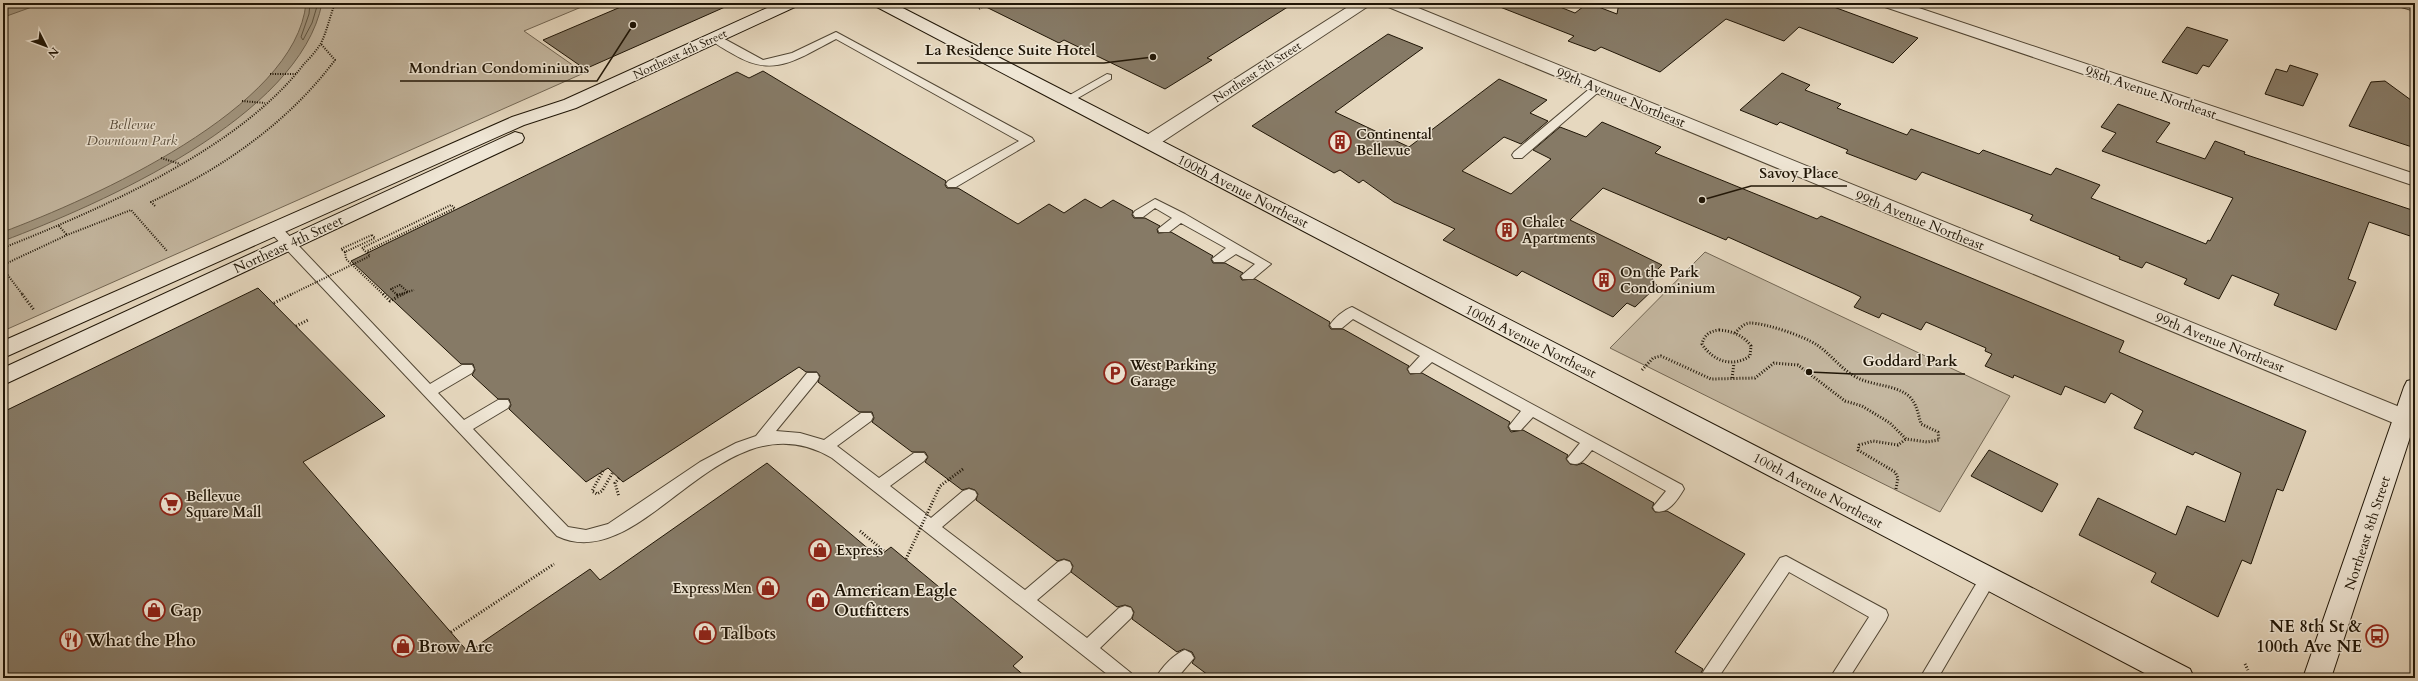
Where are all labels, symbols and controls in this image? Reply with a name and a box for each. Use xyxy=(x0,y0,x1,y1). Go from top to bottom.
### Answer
street label: Northeast 4th Street xyxy=(631,25,730,83)
north arrow xyxy=(26,26,66,66)
callout: La Residence Suite Hotel xyxy=(917,36,1104,63)
street label: Northeast 5th Street xyxy=(1210,37,1304,106)
text: La Residence Suite Hotel xyxy=(925,40,1096,60)
text: N xyxy=(44,44,62,61)
callout: Mondrian Condominiums xyxy=(400,54,597,81)
text: Mondrian Condominiums xyxy=(409,58,589,78)
street label: 98th Avenue Northeast xyxy=(2083,61,2220,124)
street label: 99th Avenue Northeast xyxy=(1553,63,1689,132)
park label: Bellevue Downtown Park xyxy=(86,115,178,150)
place label: Continental Bellevue xyxy=(1356,125,1432,160)
building icon: Continental Bellevue xyxy=(1327,129,1353,155)
street label: 100th Avenue Northeast xyxy=(1174,150,1312,233)
callout: Savoy Place xyxy=(1751,159,1847,186)
text: Savoy Place xyxy=(1759,163,1839,183)
street label: 99th Avenue Northeast xyxy=(1852,186,1988,255)
street label: Northeast 4th Street xyxy=(230,211,347,278)
place label: Chalet Apartments xyxy=(1522,213,1596,248)
building icon: Chalet Apartments xyxy=(1494,217,1520,243)
place label: On the Park Condominium xyxy=(1620,263,1716,298)
building icon: On the Park Condominium xyxy=(1591,267,1617,293)
street label: 100th Avenue Northeast xyxy=(1462,300,1600,383)
street label: 99th Avenue Northeast xyxy=(2152,308,2288,377)
callout: Goddard Park xyxy=(1854,347,1965,374)
text: Goddard Park xyxy=(1862,351,1958,371)
place label: West Parking Garage xyxy=(1129,356,1217,391)
parking icon: West Parking Garage xyxy=(1102,360,1128,386)
street label: 100th Avenue Northeast xyxy=(1749,448,1887,533)
street label: Northeast 8th Street xyxy=(2340,473,2395,593)
place label: Bellevue Square Mall xyxy=(186,487,261,522)
supermarket icon: Bellevue Square Mall xyxy=(158,491,184,517)
shop icon: Express xyxy=(807,537,833,563)
place label: Express xyxy=(836,541,883,560)
shop icon: Express Men xyxy=(755,575,781,601)
place label: Express Men xyxy=(672,579,752,598)
place label: American Eagle Outfitters xyxy=(834,579,957,622)
shop icon: American Eagle Outfitters xyxy=(805,587,831,613)
shop icon: Gap xyxy=(141,597,167,623)
place label: Gap xyxy=(170,599,202,622)
place label: NE 8th St & 100th Ave NE xyxy=(2256,615,2362,658)
shop icon: Talbots xyxy=(692,620,718,646)
place label: Talbots xyxy=(720,622,776,645)
bus stop icon: NE 8th St & 100th Ave NE xyxy=(2364,623,2390,649)
restaurant icon: What the Pho xyxy=(58,627,84,653)
place label: What the Pho xyxy=(85,629,196,652)
shop icon: Brow Arc xyxy=(390,633,416,659)
place label: Brow Arc xyxy=(418,635,492,658)

